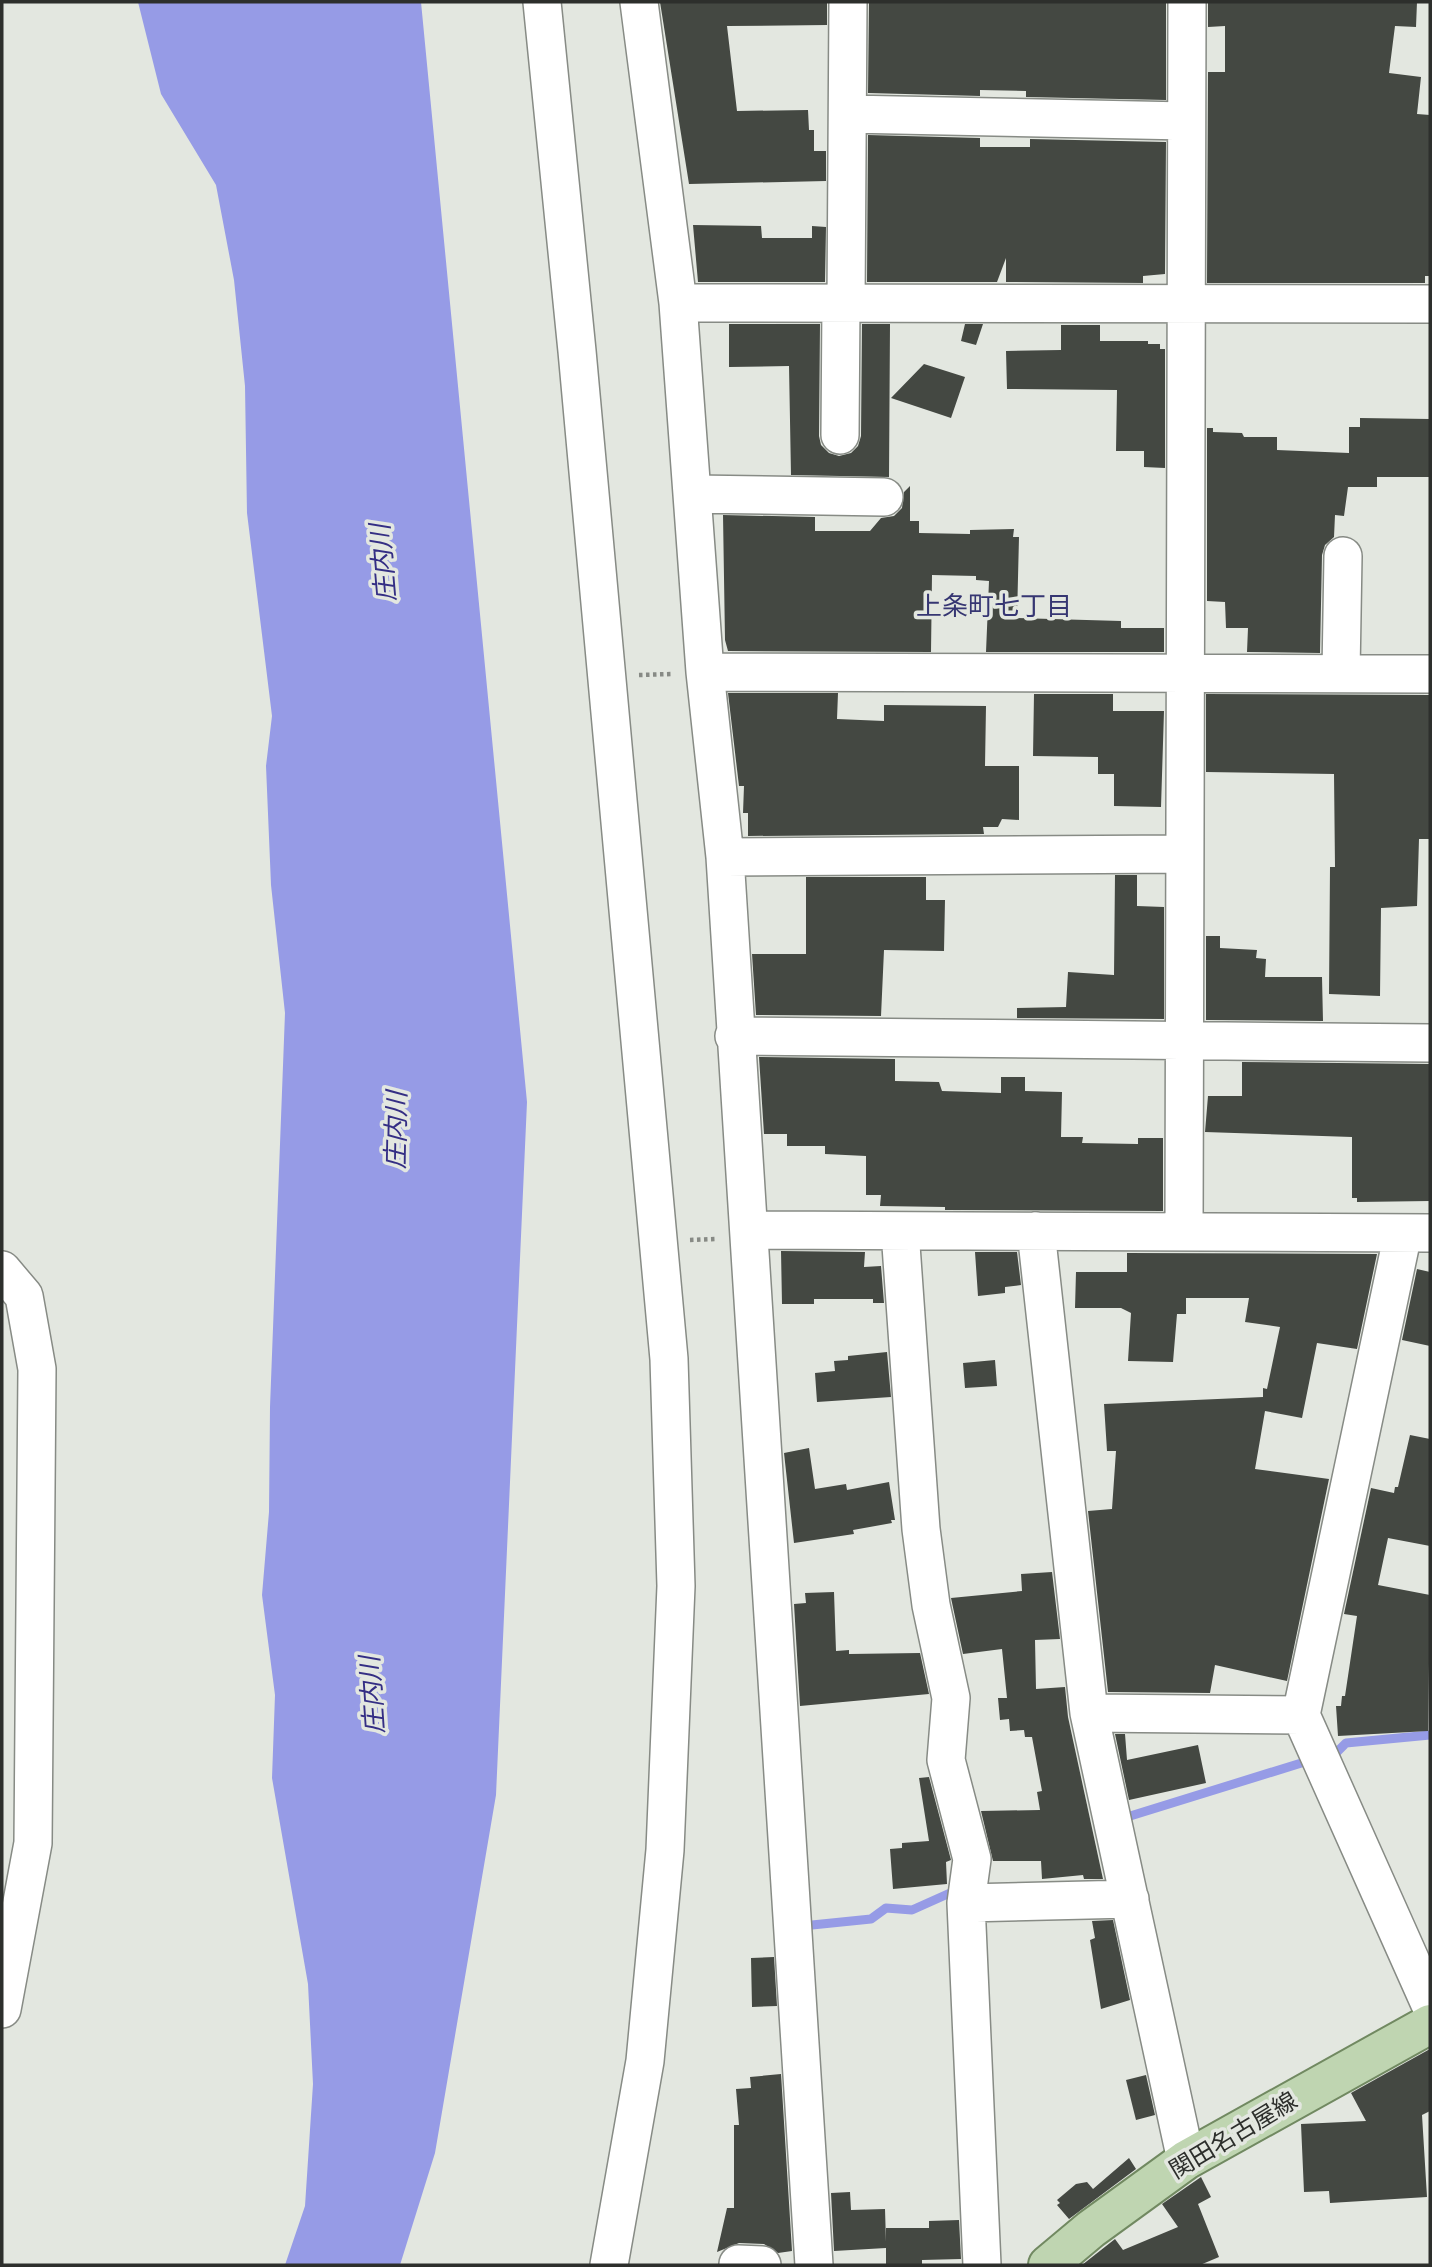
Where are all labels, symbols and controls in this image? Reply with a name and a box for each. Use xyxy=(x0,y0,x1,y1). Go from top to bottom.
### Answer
water label: 庄内川 xyxy=(361,520,404,603)
district label: 上条町七丁目 xyxy=(916,588,1072,624)
water label: 庄内川 xyxy=(377,1088,415,1169)
water label: 庄内川 xyxy=(351,1652,393,1735)
street label: 関田名古屋線 xyxy=(1163,2084,1303,2186)

